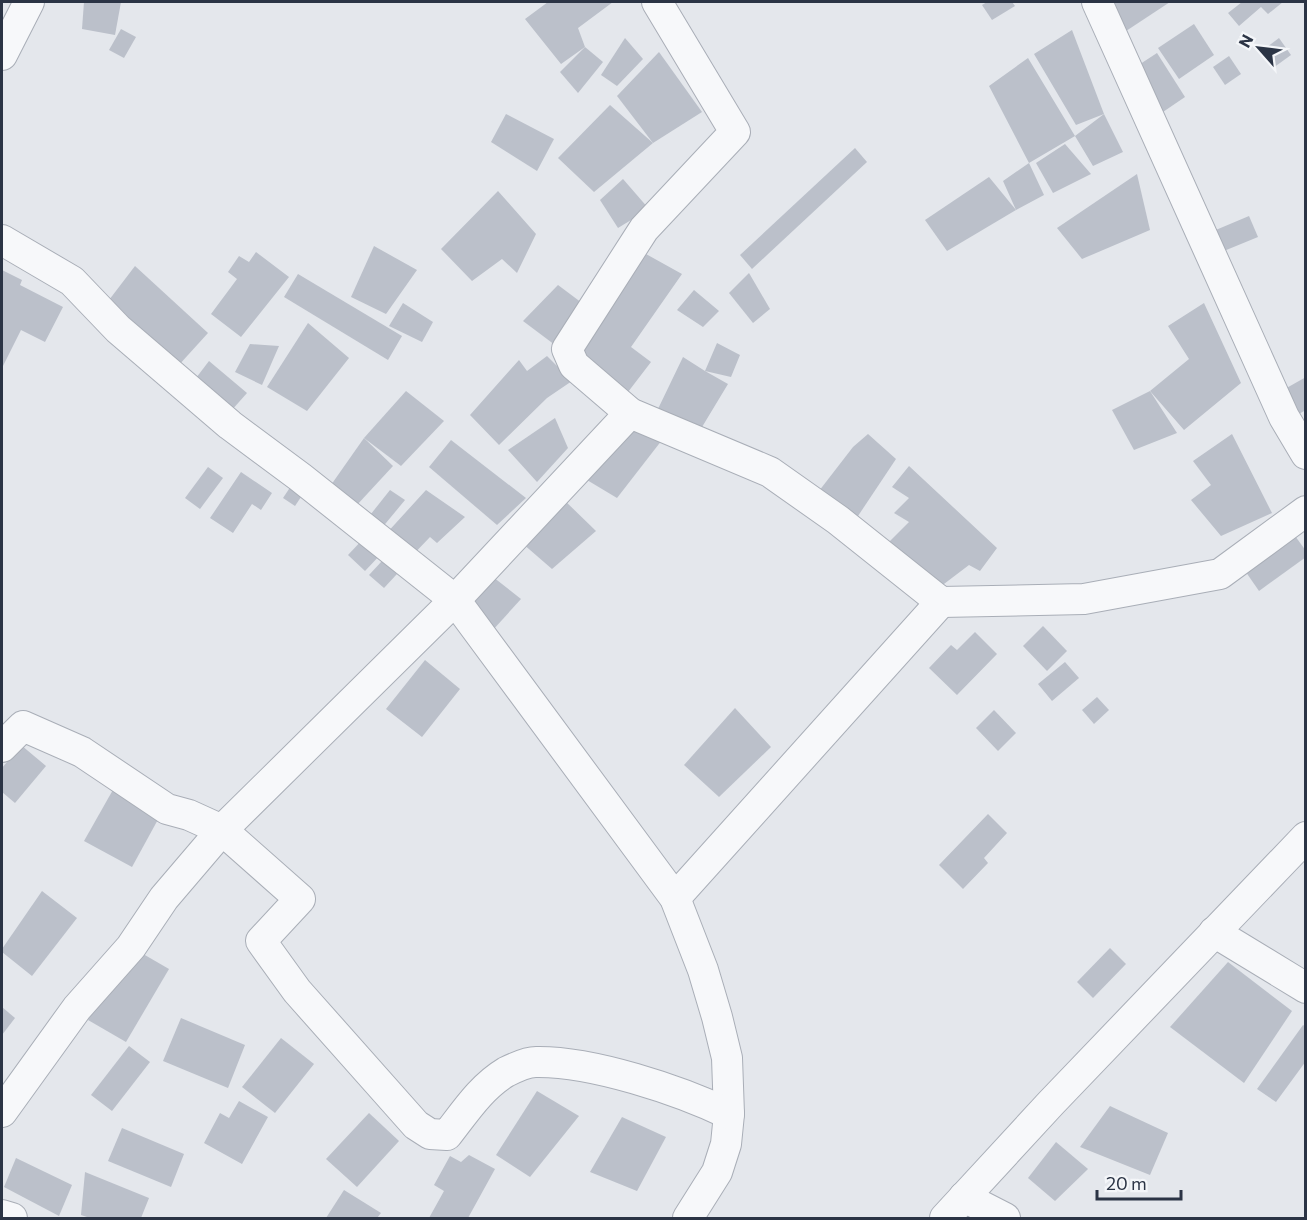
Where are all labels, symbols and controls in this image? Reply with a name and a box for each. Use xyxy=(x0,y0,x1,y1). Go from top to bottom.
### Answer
north arrow xyxy=(1229,18,1289,78)
text: N xyxy=(1234,31,1257,50)
scale bar xyxy=(1097,1163,1181,1201)
text: 20 m xyxy=(1106,1172,1147,1194)

